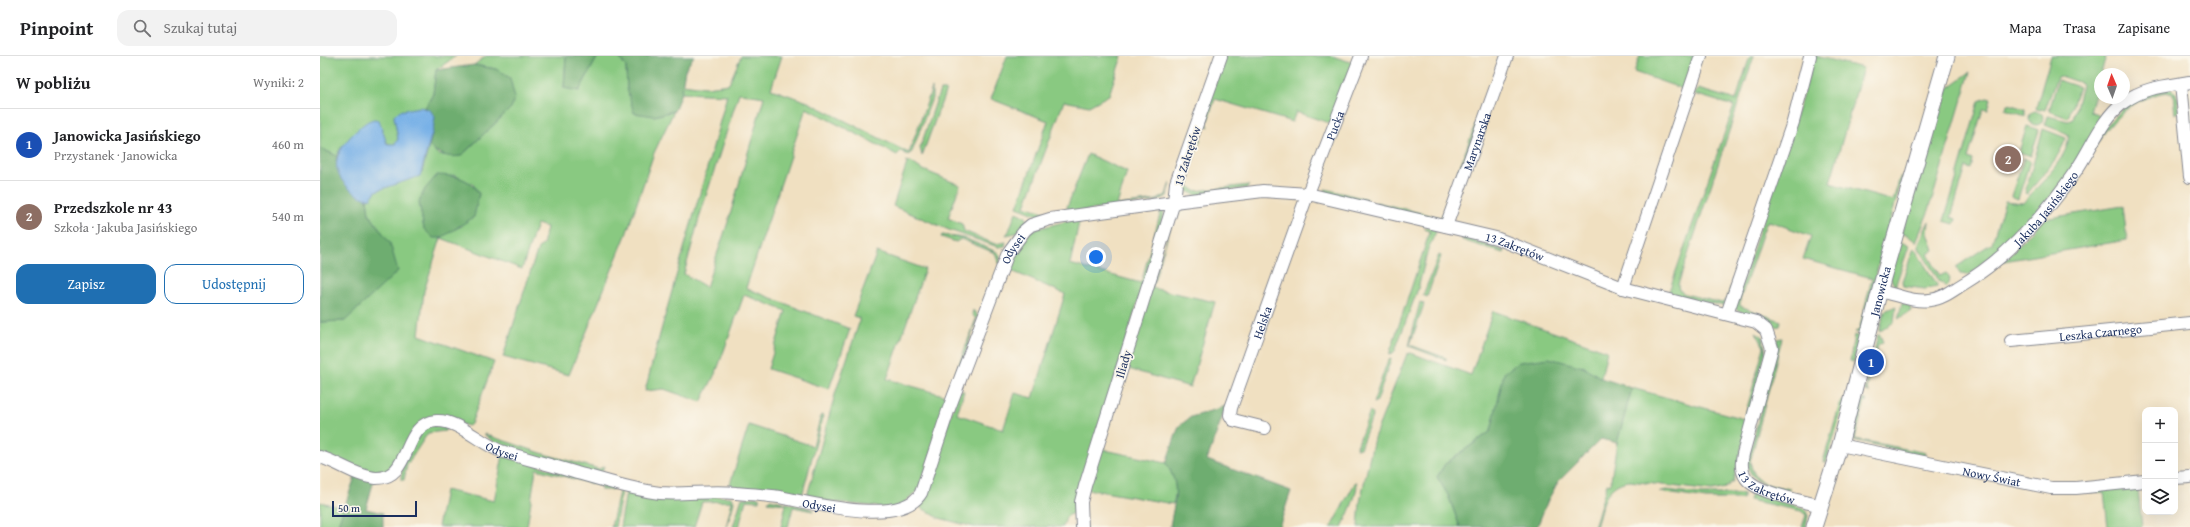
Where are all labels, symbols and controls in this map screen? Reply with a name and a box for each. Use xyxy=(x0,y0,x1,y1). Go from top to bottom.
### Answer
search box xyxy=(117,10,397,46)
text: Pinpoint xyxy=(20,14,93,42)
icon: search xyxy=(131,17,153,39)
text: Szukaj tutaj xyxy=(163,17,237,38)
text: Mapa xyxy=(2009,18,2042,38)
text: Trasa xyxy=(2064,18,2096,38)
text: Zapisane xyxy=(2118,18,2170,38)
north arrow xyxy=(2094,68,2130,104)
text: W pobliżu xyxy=(16,70,91,95)
text: Wyniki: 2 xyxy=(253,73,304,92)
street label: Pucka xyxy=(1321,108,1348,142)
street label: Marynarska xyxy=(1458,110,1495,173)
street label: 13 Zakrętów xyxy=(1169,124,1205,188)
text: Janowicka Jasińskiego xyxy=(54,125,201,146)
text: 1 xyxy=(26,135,32,154)
text: 460 m xyxy=(272,135,304,154)
pin: 2 xyxy=(1995,144,2021,174)
text: Przystanek · Janowicka xyxy=(54,146,177,165)
street label: Jakuba Jasińskiego xyxy=(2008,167,2082,251)
text: Przedszkole nr 43 xyxy=(54,197,172,218)
text: 2 xyxy=(26,207,32,226)
text: 540 m xyxy=(272,207,304,226)
text: Szkoła · Jakuba Jasińskiego xyxy=(54,218,197,237)
street label: 13 Zakrętów xyxy=(1484,227,1547,265)
street label: Odysei xyxy=(996,229,1029,266)
your location xyxy=(1086,247,1106,267)
button: Zapisz xyxy=(16,264,156,304)
button: Udostępnij xyxy=(164,264,304,304)
street label: Janowicka xyxy=(1865,264,1895,320)
street label: Helska xyxy=(1248,303,1275,341)
street label: Leszka Czarnego xyxy=(2058,319,2143,345)
pin: 1 xyxy=(1858,347,1884,377)
street label: Iliady xyxy=(1111,348,1135,380)
map controls xyxy=(2142,407,2178,515)
button: + xyxy=(2142,407,2178,443)
street label: Odysei xyxy=(483,437,521,464)
button: − xyxy=(2142,443,2178,479)
street label: Nowy Świat xyxy=(1961,462,2023,490)
street label: 13 Zakrętów xyxy=(1735,468,1797,508)
button: layers xyxy=(2142,479,2178,515)
street label: Odysei xyxy=(801,493,838,516)
scale bar xyxy=(332,499,417,518)
text: 50 m xyxy=(338,500,360,516)

